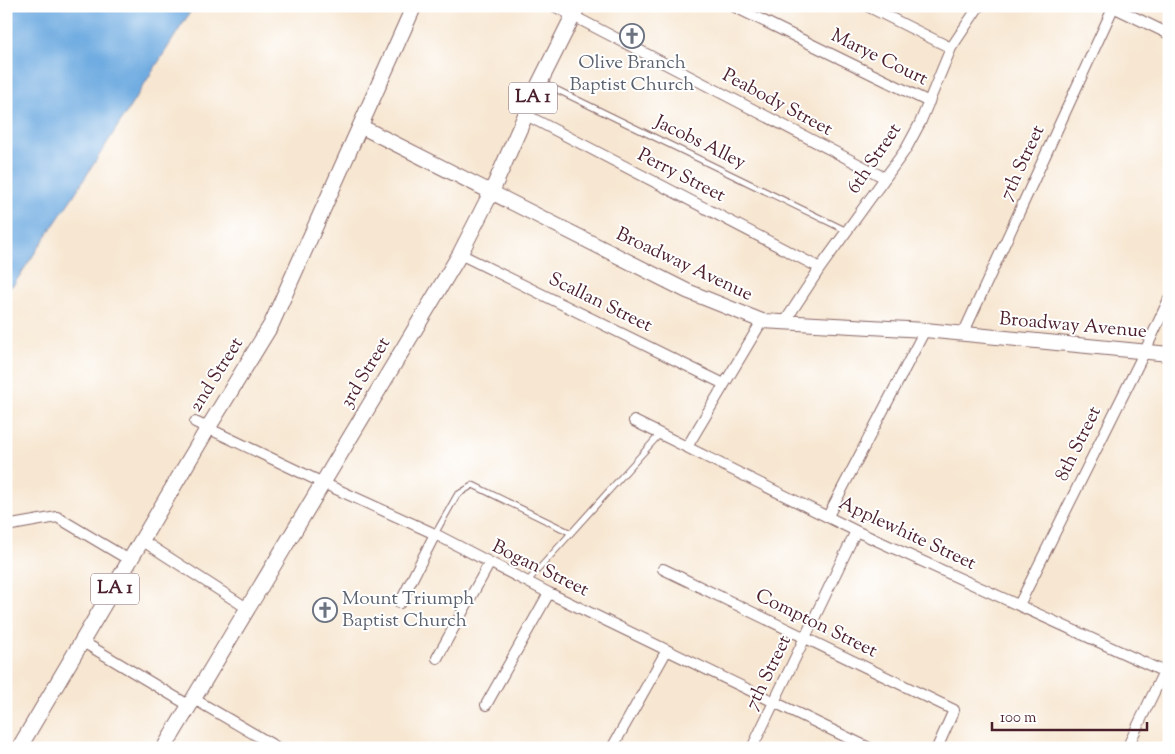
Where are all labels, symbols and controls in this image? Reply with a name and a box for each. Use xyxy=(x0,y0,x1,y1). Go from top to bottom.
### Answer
church icon: Olive Branch Baptist Church xyxy=(619,23,645,49)
street label: Marye Court xyxy=(826,23,932,93)
place label: Olive Branch Baptist Church xyxy=(570,50,694,99)
street label: Peabody Street xyxy=(717,63,837,144)
road number: LA 1 xyxy=(509,82,557,114)
street label: Jacobs Alley xyxy=(649,109,751,177)
street label: 6th Street xyxy=(841,118,909,200)
street label: 7th Street xyxy=(994,120,1052,205)
street label: Perry Street xyxy=(632,142,730,210)
street label: Broadway Avenue xyxy=(611,221,757,309)
street label: Scallan Street xyxy=(544,266,657,340)
street label: Broadway Avenue xyxy=(998,306,1148,346)
street label: 2nd Street xyxy=(183,332,251,418)
street label: 3rd Street xyxy=(334,332,398,414)
street label: 8th Street xyxy=(1049,402,1109,486)
street label: Applewhite Street xyxy=(834,490,981,578)
street label: Bogan Street xyxy=(487,534,593,604)
road number: LA 1 xyxy=(91,574,139,604)
street label: Compton Street xyxy=(751,583,882,665)
place label: Mount Triumph Baptist Church xyxy=(342,586,474,635)
church icon: Mount Triumph Baptist Church xyxy=(312,597,338,623)
street label: 7th Street xyxy=(739,631,799,715)
scale bar xyxy=(992,699,1148,731)
text: 100 m xyxy=(1000,708,1037,729)

